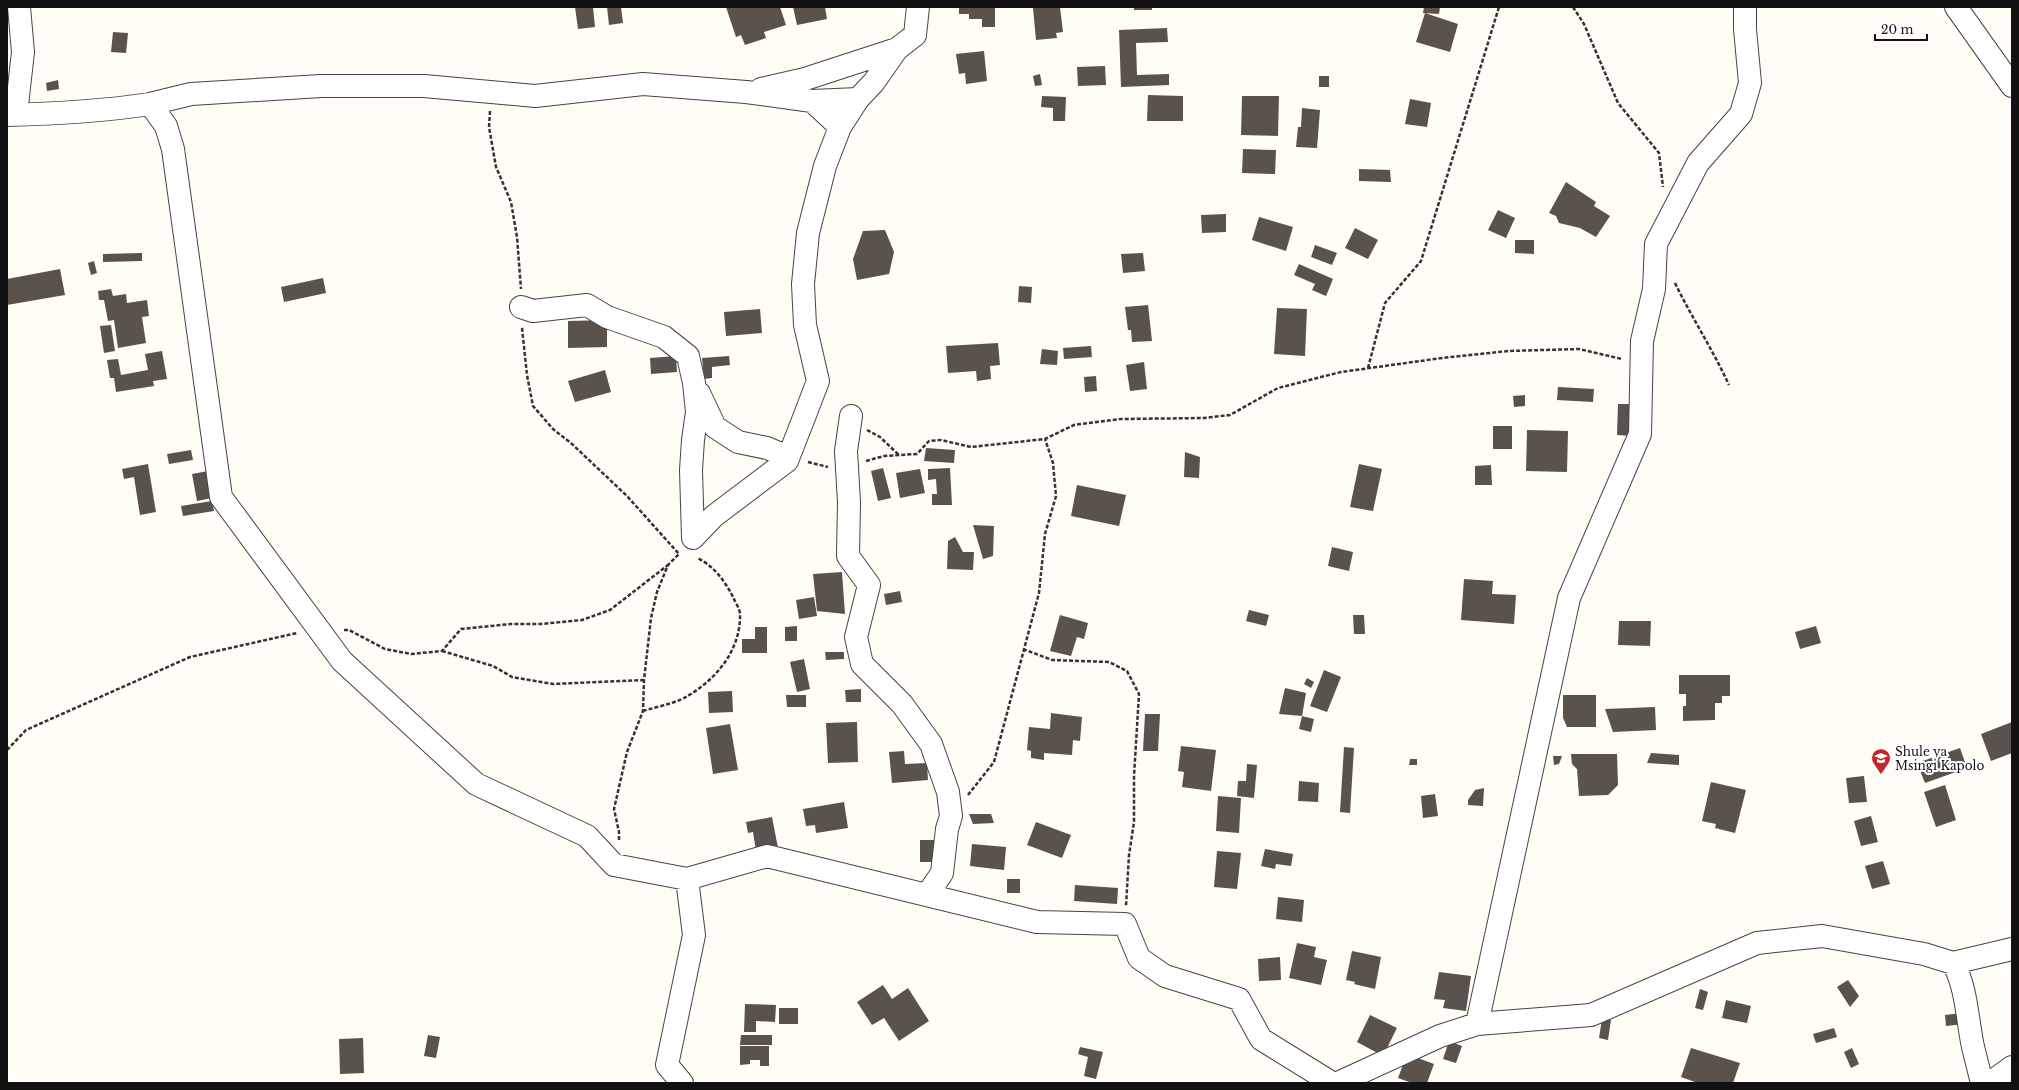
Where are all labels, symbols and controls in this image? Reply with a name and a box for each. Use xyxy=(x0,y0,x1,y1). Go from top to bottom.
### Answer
scale bar xyxy=(1875,16,1927,42)
text: 20 m xyxy=(1881,22,1913,37)
place label: Shule ya Msingi Kapolo xyxy=(1895,744,1984,773)
school or university icon: Shule ya Msingi Kapolo xyxy=(1870,747,1892,775)

